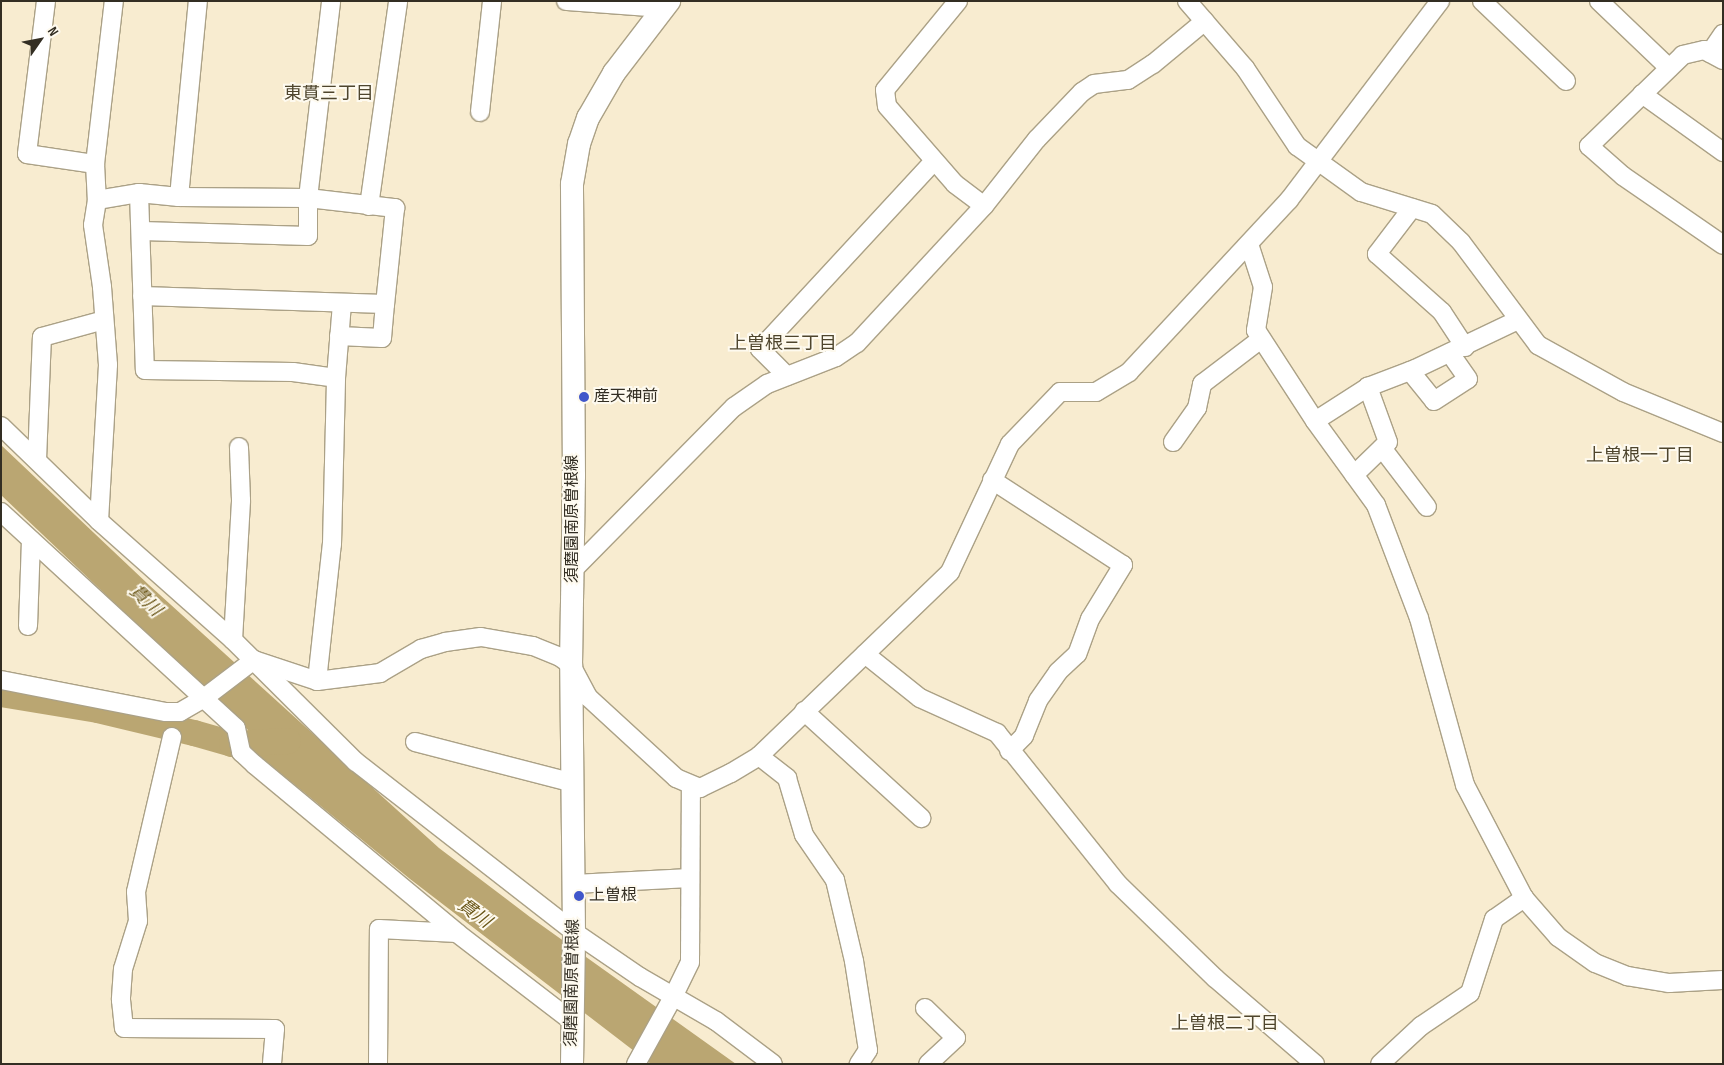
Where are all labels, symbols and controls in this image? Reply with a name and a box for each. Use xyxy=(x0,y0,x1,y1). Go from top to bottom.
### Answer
north arrow xyxy=(15,15,65,65)
text: N xyxy=(44,24,62,39)
district label: 東貫三丁目 xyxy=(284,83,374,105)
district label: 上曽根三丁目 xyxy=(729,333,837,355)
place label: 産天神前 xyxy=(594,387,658,407)
marker: 産天神前 xyxy=(578,391,590,403)
district label: 上曽根一丁目 xyxy=(1586,445,1694,467)
street label: 須磨園南原曽根線 xyxy=(563,455,583,583)
water label: 貫川 xyxy=(125,581,165,621)
place label: 上曽根 xyxy=(589,886,637,906)
marker: 上曽根 xyxy=(573,890,585,902)
water label: 貫川 xyxy=(453,895,495,933)
street label: 須磨園南原曽根線 xyxy=(562,919,584,1047)
district label: 上曽根二丁目 xyxy=(1171,1013,1279,1035)

